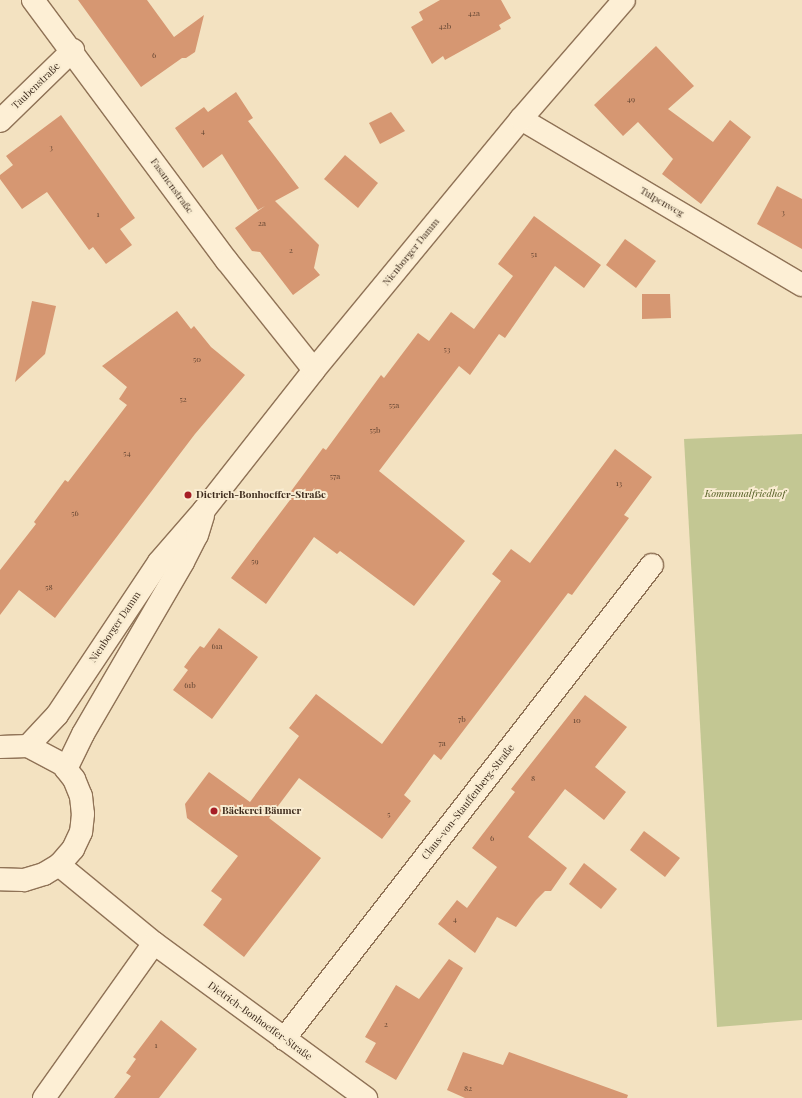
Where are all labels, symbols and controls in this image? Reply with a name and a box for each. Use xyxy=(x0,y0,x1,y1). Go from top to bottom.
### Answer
house number: 42a xyxy=(468,8,480,18)
house number: 42b xyxy=(439,21,451,31)
house number: 6 xyxy=(152,50,156,60)
street label: Taubenstraße xyxy=(10,60,62,112)
house number: 49 xyxy=(627,94,635,104)
house number: 4 xyxy=(201,126,205,136)
house number: 3 xyxy=(49,142,53,152)
street label: Fasanenstraße xyxy=(148,156,196,216)
street label: Tulpenweg xyxy=(638,185,686,219)
house number: 3 xyxy=(781,207,785,217)
house number: 1 xyxy=(97,209,99,219)
street label: Nienborger Damm xyxy=(380,216,442,288)
house number: 2a xyxy=(258,218,266,228)
house number: 2 xyxy=(289,245,293,255)
house number: 51 xyxy=(531,249,537,259)
house number: 53 xyxy=(444,344,450,354)
house number: 50 xyxy=(193,354,201,364)
house number: 52 xyxy=(179,394,187,404)
house number: 55a xyxy=(389,400,399,410)
house number: 55b xyxy=(369,425,381,435)
house number: 54 xyxy=(123,448,131,458)
house number: 57a xyxy=(330,471,340,481)
house number: 13 xyxy=(616,478,622,488)
park label: Kommunalfriedhof xyxy=(705,488,785,500)
place label: Dietrich-Bonhoeffer-Straße xyxy=(196,489,326,501)
marker: Dietrich-Bonhoeffer-Straße xyxy=(183,490,193,500)
house number: 56 xyxy=(71,508,79,518)
house number: 59 xyxy=(251,556,259,566)
house number: 58 xyxy=(45,582,53,592)
street label: Nienborger Damm xyxy=(87,589,143,665)
house number: 61a xyxy=(211,641,223,651)
house number: 61b xyxy=(184,680,196,690)
house number: 7b xyxy=(458,714,466,724)
house number: 10 xyxy=(573,715,581,725)
house number: 7a xyxy=(438,738,446,748)
street label: Claus-von-Stauffenberg-Straße xyxy=(419,742,517,862)
house number: 8 xyxy=(531,773,535,783)
place label: Bäckerei Bäumer xyxy=(222,805,301,817)
marker: Bäckerei Bäumer xyxy=(209,806,219,816)
house number: 5 xyxy=(387,809,391,819)
house number: 6 xyxy=(490,833,494,843)
house number: 4 xyxy=(453,914,457,924)
street label: Dietrich-Bonhoeffer-Straße xyxy=(206,979,314,1063)
house number: 2 xyxy=(384,1019,388,1029)
house number: 1 xyxy=(155,1040,157,1050)
house number: 82 xyxy=(464,1083,472,1093)

